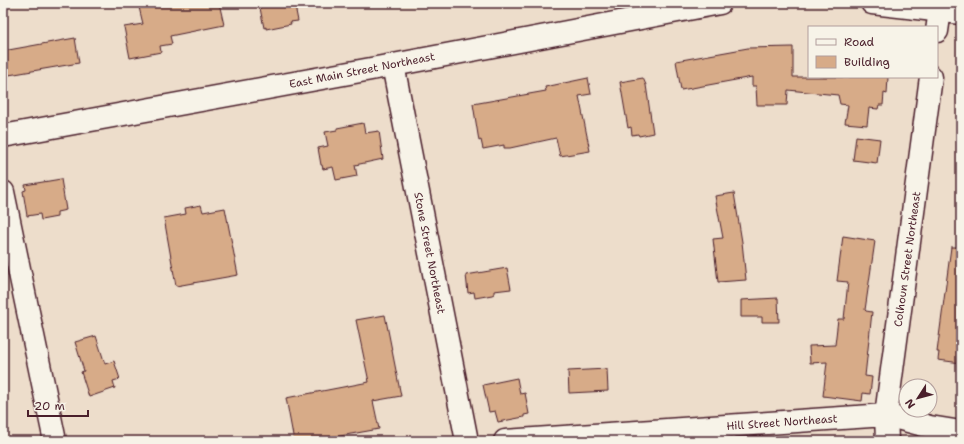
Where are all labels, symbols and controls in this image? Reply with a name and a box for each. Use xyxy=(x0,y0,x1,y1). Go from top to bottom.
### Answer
legend xyxy=(808,26,938,78)
text: Road xyxy=(844,34,875,50)
street label: East Main Street Northeast xyxy=(288,49,436,92)
text: Building xyxy=(844,54,890,70)
street label: Colhoun Street Northeast xyxy=(891,190,924,328)
street label: Stone Street Northeast xyxy=(410,191,449,316)
north arrow xyxy=(898,378,938,418)
scale bar xyxy=(28,392,88,418)
text: N xyxy=(902,395,919,412)
text: 20 m xyxy=(34,398,65,414)
street label: Hill Street Northeast xyxy=(726,411,838,434)

